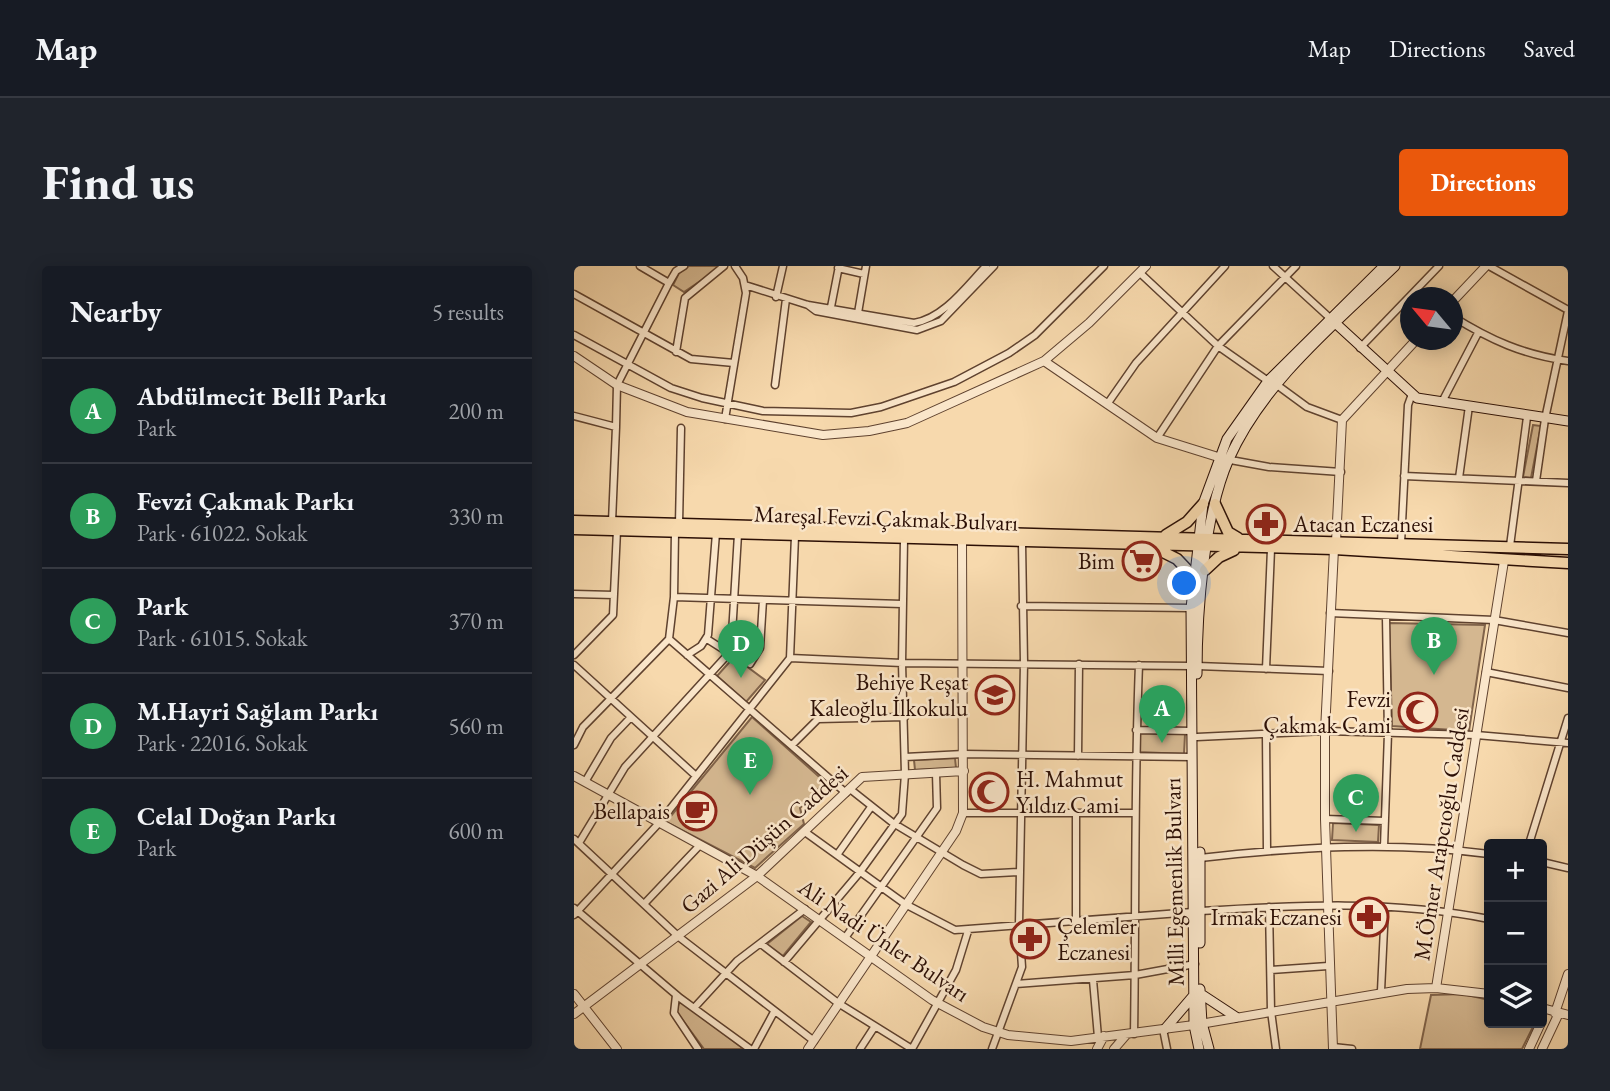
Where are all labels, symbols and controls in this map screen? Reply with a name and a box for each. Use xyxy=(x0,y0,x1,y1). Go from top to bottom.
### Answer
text: Map xyxy=(35,27,97,70)
text: Map xyxy=(1308,33,1351,64)
text: Directions xyxy=(1389,33,1486,64)
text: Saved xyxy=(1524,33,1575,64)
button: Directions xyxy=(1399,149,1568,216)
text: Find us xyxy=(42,150,194,214)
north arrow xyxy=(1400,287,1463,350)
text: Nearby xyxy=(70,292,162,331)
text: 5 results xyxy=(432,297,504,327)
text: Abdülmecit Belli Parkı xyxy=(137,379,387,413)
text: A xyxy=(85,396,101,426)
text: 200 m xyxy=(448,396,504,426)
text: Park xyxy=(137,413,176,443)
text: Fevzi Çakmak Parkı xyxy=(137,484,354,518)
street label: Mareşal Fevzi Çakmak Bulvarı xyxy=(754,498,1019,538)
text: B xyxy=(86,501,100,531)
text: 330 m xyxy=(448,501,504,531)
pharmacy icon: Atacan Eczanesi xyxy=(1245,503,1287,545)
place label: Atacan Eczanesi xyxy=(1292,509,1434,539)
text: Park · 61022. Sokak xyxy=(137,518,308,548)
supermarket icon: Bim xyxy=(1121,540,1163,582)
place label: Bim xyxy=(1078,546,1115,576)
your location xyxy=(1167,566,1201,600)
text: Park xyxy=(137,589,188,623)
text: C xyxy=(85,606,101,636)
text: 370 m xyxy=(448,606,504,636)
pin: B xyxy=(1411,617,1457,675)
pin: D xyxy=(718,620,764,678)
text: Park · 61015. Sokak xyxy=(137,623,308,653)
place label: Behiye Reşat Kaleoğlu İlkokulu xyxy=(810,667,969,723)
school or university icon: Behiye Reşat Kaleoğlu İlkokulu xyxy=(974,674,1016,716)
place label: Fevzi Çakmak Cami xyxy=(1263,684,1391,740)
pin: A xyxy=(1139,685,1185,743)
mosque icon: Fevzi Çakmak Cami xyxy=(1397,691,1439,733)
text: M.Hayri Sağlam Parkı xyxy=(137,694,378,728)
street label: M.Ömer Arapcıoğlu Caddesi xyxy=(1406,705,1476,963)
text: D xyxy=(84,711,102,741)
text: 560 m xyxy=(448,711,504,741)
text: Park · 22016. Sokak xyxy=(137,728,308,758)
pin: E xyxy=(727,737,773,795)
street label: Gazi Ali Düşün Caddesi xyxy=(674,758,854,920)
place label: H. Mahmut Yıldız Cami xyxy=(1016,764,1124,820)
mosque icon: H. Mahmut Yıldız Cami xyxy=(968,771,1010,813)
pin: C xyxy=(1333,774,1379,832)
street label: Milli Egemenlik Bulvarı xyxy=(1157,777,1191,986)
cafe icon: Bellapais xyxy=(676,790,718,832)
place label: Bellapais xyxy=(594,796,670,826)
text: Celal Doğan Parkı xyxy=(137,799,336,833)
text: E xyxy=(86,816,100,846)
text: 600 m xyxy=(448,816,504,846)
text: Park xyxy=(137,833,176,863)
map controls xyxy=(1484,839,1547,1028)
button: + xyxy=(1484,839,1547,902)
street label: Ali Nadi Ünler Bulvarı xyxy=(792,871,976,1009)
pharmacy icon: Irmak Eczanesi xyxy=(1348,896,1390,938)
place label: Irmak Eczanesi xyxy=(1211,902,1342,932)
button: − xyxy=(1484,902,1547,965)
place label: Çelemler Eczanesi xyxy=(1057,911,1137,967)
pharmacy icon: Çelemler Eczanesi xyxy=(1009,918,1051,960)
button: layers xyxy=(1484,965,1547,1028)

